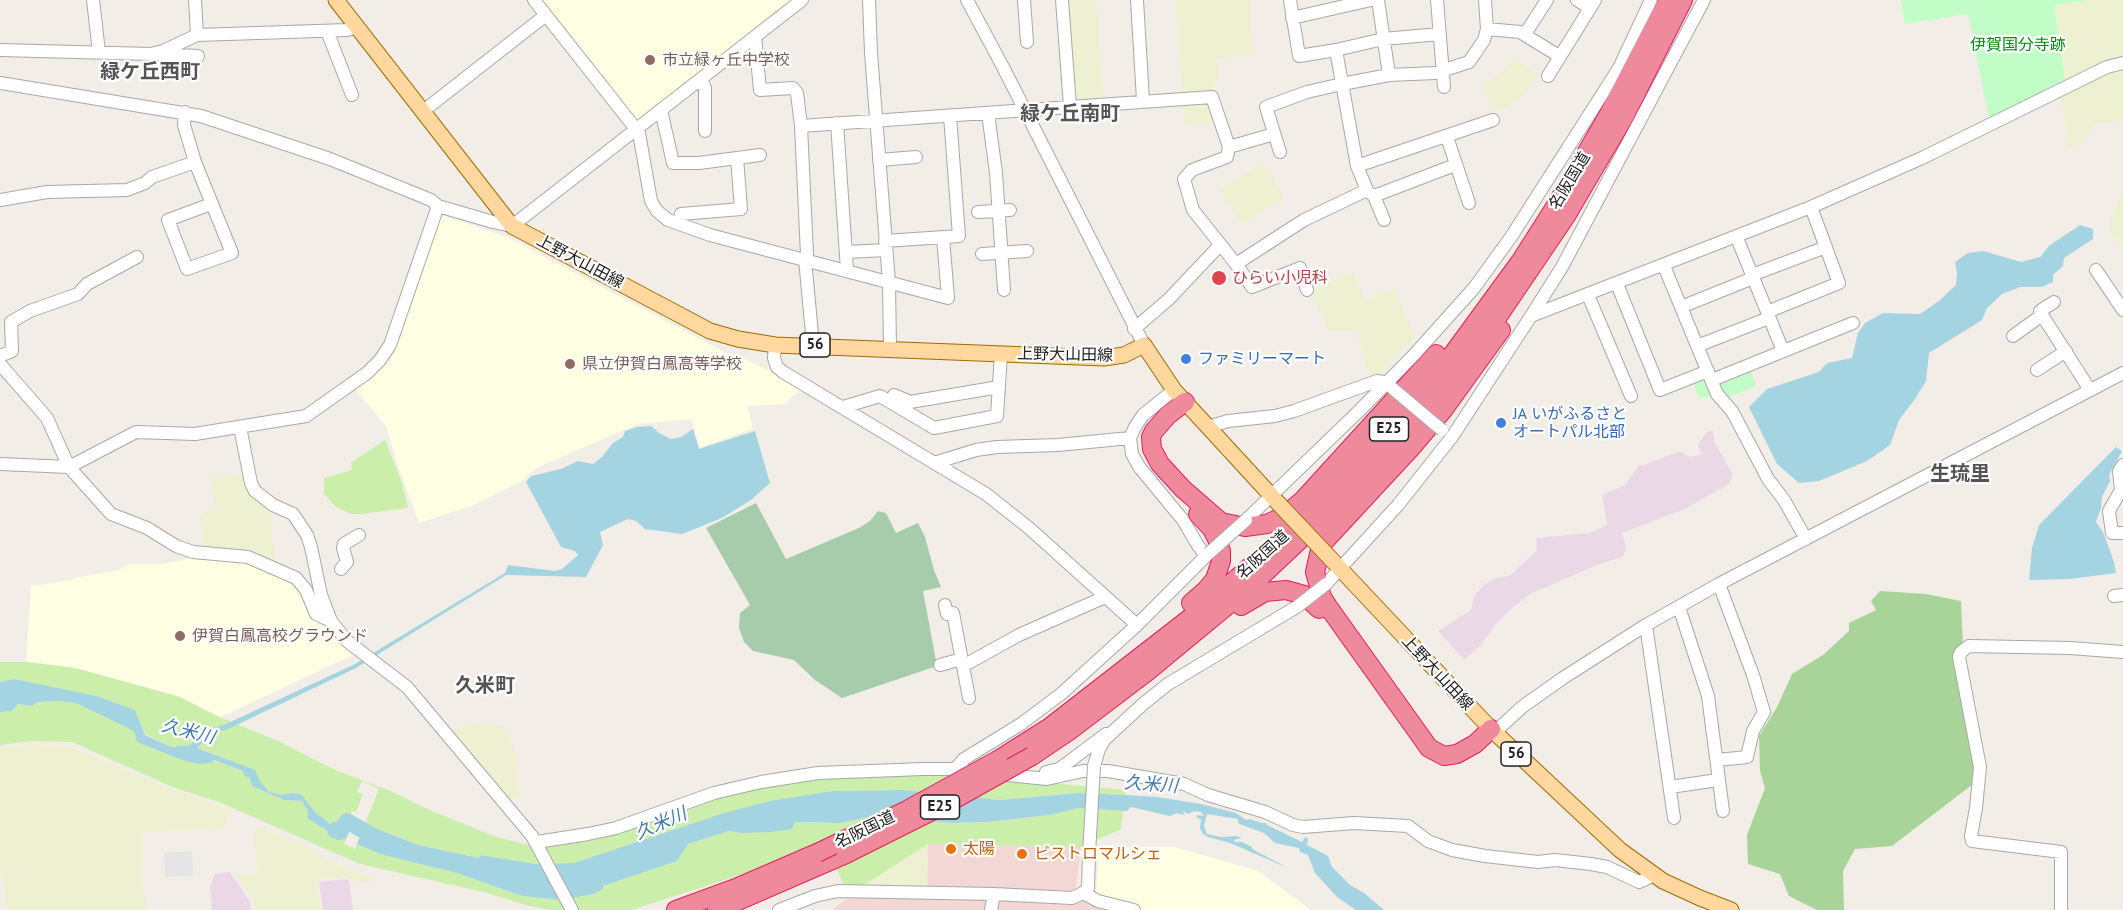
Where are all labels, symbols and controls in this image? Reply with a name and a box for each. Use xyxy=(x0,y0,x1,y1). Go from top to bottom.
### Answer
park label: 伊賀国分寺跡 xyxy=(1970,35,2066,55)
place label: 市立緑ヶ丘中学校 xyxy=(662,50,790,70)
marker: 市立緑ヶ丘中学校 xyxy=(643,53,657,67)
district label: 緑ケ丘西町 xyxy=(100,60,200,84)
district label: 緑ケ丘南町 xyxy=(1020,102,1120,126)
street label: 名阪国道 xyxy=(1545,149,1595,213)
street label: 上野大山田線 xyxy=(533,231,627,293)
place label: ひらい小児科 xyxy=(1232,268,1328,288)
marker: ひらい小児科 xyxy=(1210,269,1228,287)
road number: 56 xyxy=(800,333,830,357)
street label: 上野大山田線 xyxy=(1017,345,1113,365)
place label: ファミリーマート xyxy=(1198,349,1326,369)
marker: ファミリーマート xyxy=(1179,352,1193,366)
place label: 県立伊賀白鳳高等学校 xyxy=(582,354,742,374)
marker: 県立伊賀白鳳高等学校 xyxy=(563,357,577,371)
place label: JA いがふるさと オートパル北部 xyxy=(1513,404,1627,442)
marker: JA いがふるさと オートパル北部 xyxy=(1494,416,1508,430)
road number: E25 xyxy=(1370,417,1408,441)
district label: 生琉里 xyxy=(1930,462,1990,486)
street label: 名阪国道 xyxy=(1233,526,1293,584)
place label: 伊賀白鳳高校グラウンド xyxy=(192,626,368,646)
marker: 伊賀白鳳高校グラウンド xyxy=(173,629,187,643)
street label: 上野大山田線 xyxy=(1397,631,1477,715)
district label: 久米町 xyxy=(455,674,515,698)
water label: 久米川 xyxy=(159,715,217,749)
road number: 56 xyxy=(1501,742,1531,766)
water label: 久米川 xyxy=(1123,772,1179,798)
road number: E25 xyxy=(920,795,960,819)
water label: 久米川 xyxy=(632,804,690,844)
street label: 名阪国道 xyxy=(832,807,898,853)
place label: 太陽 xyxy=(963,839,995,859)
marker: 太陽 xyxy=(944,842,958,856)
place label: ビストロマルシェ xyxy=(1034,844,1162,864)
marker: ビストロマルシェ xyxy=(1015,847,1029,861)

